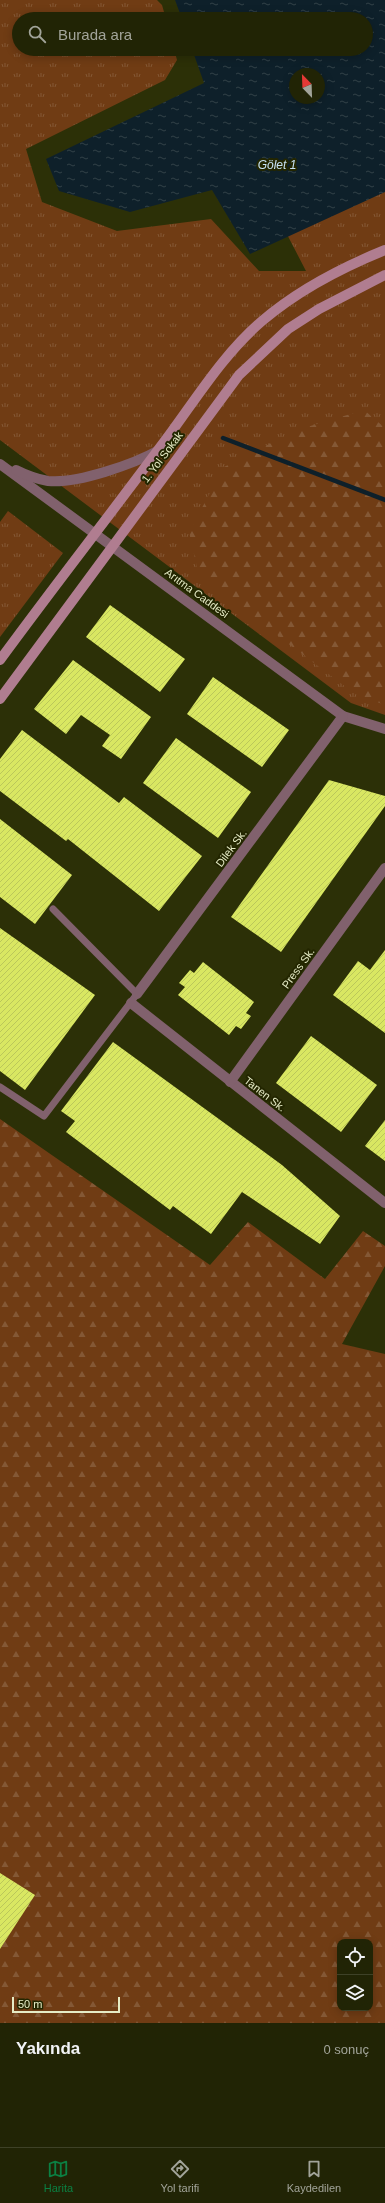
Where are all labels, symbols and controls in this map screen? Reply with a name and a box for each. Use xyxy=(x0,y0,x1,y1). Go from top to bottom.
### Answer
search box xyxy=(12,12,373,56)
icon: search xyxy=(26,23,48,45)
text: Burada ara xyxy=(58,26,132,43)
north arrow xyxy=(289,68,325,104)
water label: Gölet 1 xyxy=(258,158,296,172)
street label: 1. Yol Sokak xyxy=(139,429,185,485)
street label: Arıtma Caddesi xyxy=(163,566,231,620)
street label: Dilek Sk. xyxy=(213,827,249,869)
street label: Press Sk. xyxy=(279,945,317,991)
street label: Tanen Sk. xyxy=(242,1074,288,1114)
map controls xyxy=(337,1939,373,2011)
button: locate xyxy=(337,1939,373,1975)
button: layers xyxy=(337,1975,373,2011)
scale bar xyxy=(12,1995,120,2014)
text: 50 m xyxy=(18,1998,42,2010)
text: Yakında xyxy=(16,2039,80,2058)
text: 0 sonuç xyxy=(323,2042,369,2057)
tab: Harita xyxy=(44,2158,73,2194)
tab: Yol tarifi xyxy=(161,2158,199,2194)
tab: Kaydedilen xyxy=(287,2158,341,2194)

